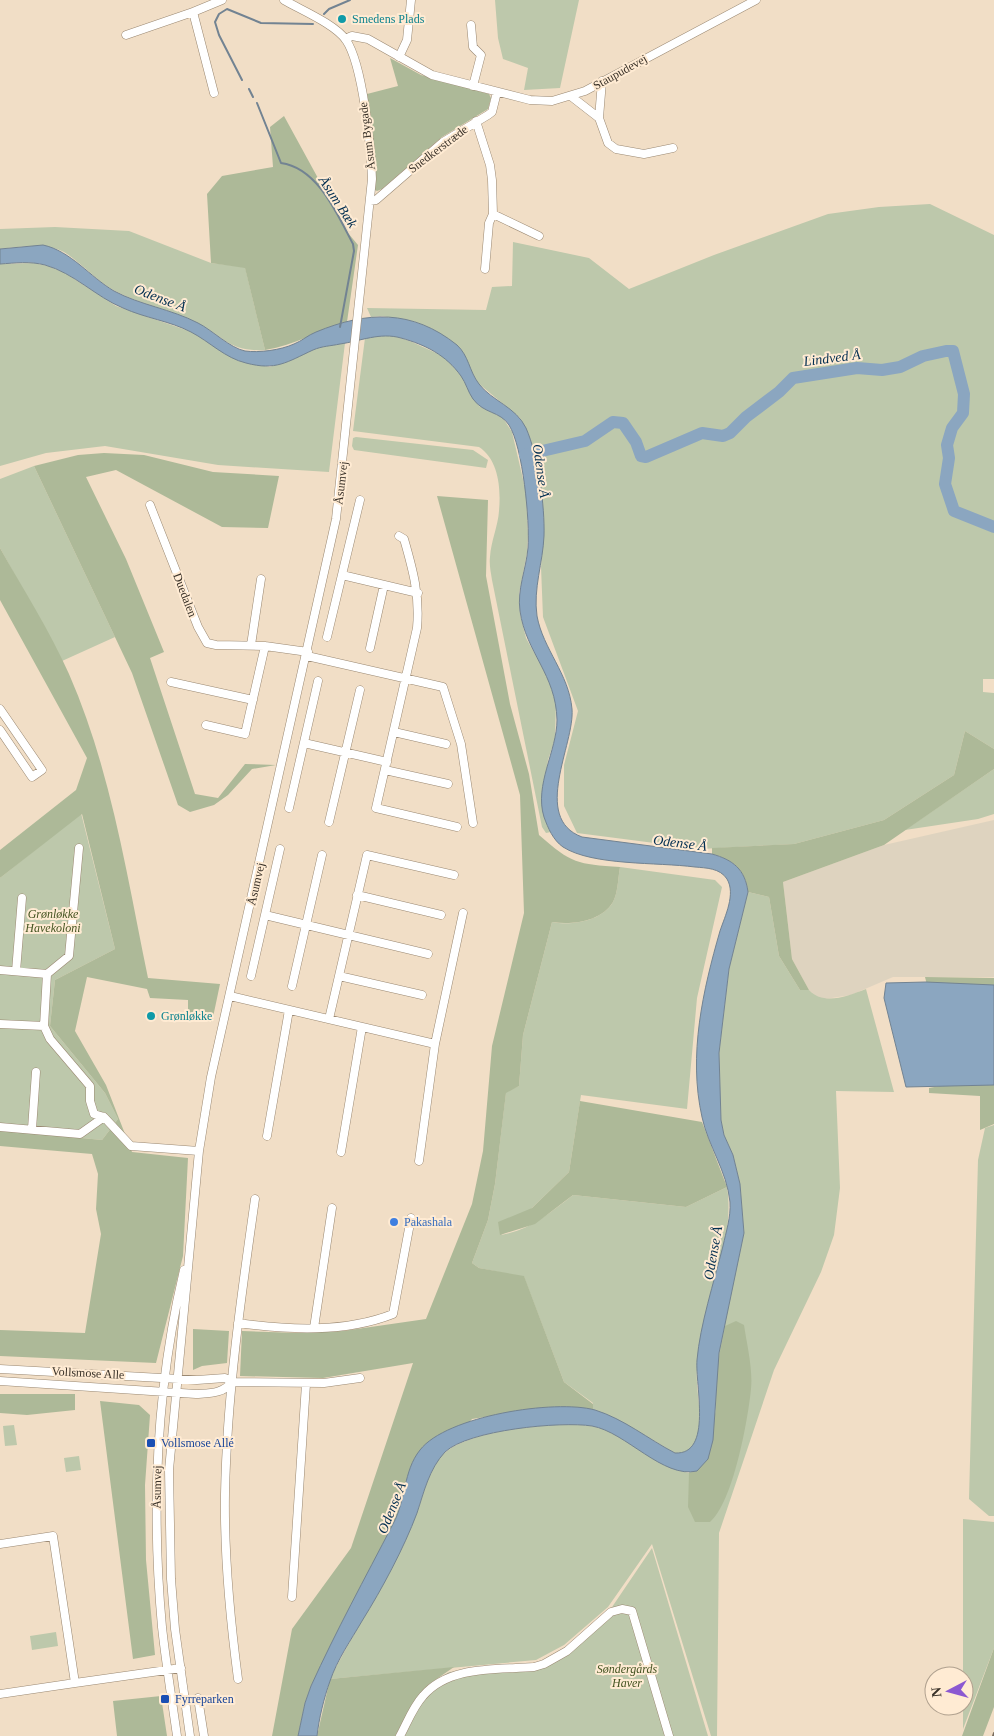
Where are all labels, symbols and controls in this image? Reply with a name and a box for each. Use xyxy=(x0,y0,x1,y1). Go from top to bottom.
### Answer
place label: Smedens Plads xyxy=(352,12,425,26)
marker: Smedens Plads xyxy=(336,13,348,25)
street label: Staupudevej xyxy=(591,51,649,93)
street label: Åsum Bygade xyxy=(356,101,378,171)
street label: Snedkerstræde xyxy=(406,122,470,176)
water label: Åsum Bæk xyxy=(315,172,361,231)
water label: Odense Å xyxy=(132,281,188,315)
water label: Lindved Å xyxy=(802,347,862,369)
water label: Odense Å xyxy=(530,443,552,499)
street label: Åsumvej xyxy=(331,461,351,505)
street label: Duedalen xyxy=(170,571,200,619)
water label: Odense Å xyxy=(652,832,708,854)
street label: Åsumvej xyxy=(244,861,268,907)
park label: Grønløkke Havekoloni xyxy=(24,907,81,935)
place label: Grønløkke xyxy=(161,1009,212,1023)
marker: Grønløkke xyxy=(145,1010,157,1022)
place label: Pakashala xyxy=(404,1215,453,1229)
marker: Pakashala xyxy=(388,1216,400,1228)
water label: Odense Å xyxy=(701,1225,725,1281)
street label: Vollsmose Alle xyxy=(51,1364,125,1382)
place label: Vollsmose Allé xyxy=(161,1436,234,1450)
marker: Vollsmose Allé xyxy=(145,1437,157,1449)
street label: Åsumvej xyxy=(150,1465,164,1509)
water label: Odense Å xyxy=(375,1480,409,1536)
park label: Søndergårds Haver xyxy=(597,1662,658,1690)
north arrow xyxy=(924,1666,974,1716)
text: N xyxy=(929,1686,945,1698)
place label: Fyrreparken xyxy=(175,1692,234,1706)
marker: Fyrreparken xyxy=(159,1693,171,1705)

